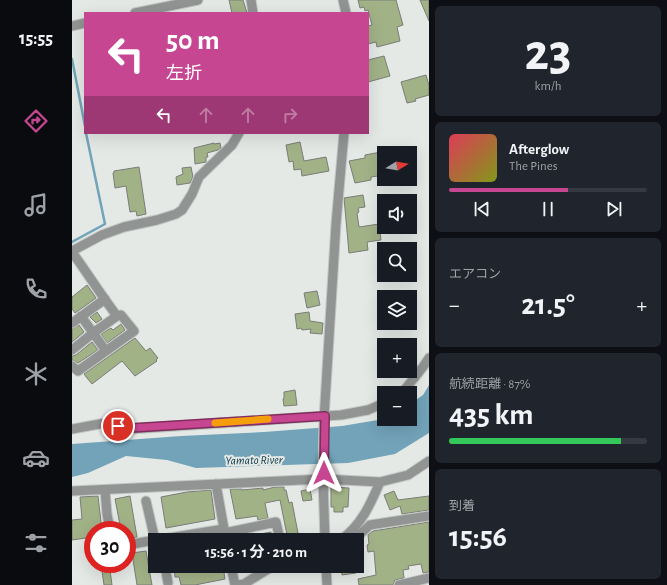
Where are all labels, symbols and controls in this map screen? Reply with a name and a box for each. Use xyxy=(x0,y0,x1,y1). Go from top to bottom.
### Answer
text: 50 m xyxy=(166,27,220,55)
text: 23 xyxy=(525,27,571,79)
icon: left xyxy=(100,28,152,80)
text: 15:55 xyxy=(19,30,53,48)
text: 左折 xyxy=(166,65,202,83)
text: km/h xyxy=(535,80,561,93)
icon: left xyxy=(153,104,175,126)
icon: ahead xyxy=(195,104,217,126)
icon: ahead xyxy=(237,104,259,126)
icon: right xyxy=(279,104,301,126)
icon: directions xyxy=(22,107,50,135)
text: Afterglow xyxy=(509,142,569,157)
north arrow xyxy=(377,146,417,186)
map controls xyxy=(377,146,417,426)
text: The Pines xyxy=(509,160,558,173)
icon: music xyxy=(22,191,50,219)
button: sound xyxy=(377,194,417,234)
icon: previous xyxy=(471,198,493,220)
icon: pause xyxy=(537,198,559,220)
icon: next xyxy=(603,198,625,220)
button: search xyxy=(377,242,417,282)
text: エアコン xyxy=(449,268,501,281)
icon: phone xyxy=(22,275,50,303)
button: layers xyxy=(377,290,417,330)
text: 21.5° xyxy=(521,290,575,320)
text: − xyxy=(449,294,460,316)
text: + xyxy=(636,294,647,316)
button: + xyxy=(377,338,417,378)
icon: climate xyxy=(22,360,50,388)
text: 航続距離 · 87% xyxy=(449,378,531,391)
button: − xyxy=(377,386,417,426)
text: 435 km xyxy=(449,400,534,430)
pin xyxy=(101,409,135,443)
icon: arrive xyxy=(107,415,129,437)
icon: car xyxy=(22,444,50,472)
position arrow xyxy=(303,452,345,494)
water label: Yamato River xyxy=(225,453,284,466)
text: 到着 xyxy=(449,500,475,513)
speed limit sign: 30 xyxy=(84,521,136,573)
text: 15:56 xyxy=(449,522,507,552)
icon: filters xyxy=(22,529,50,557)
text: 15:56 · 1 分 · 210 m xyxy=(205,545,307,560)

